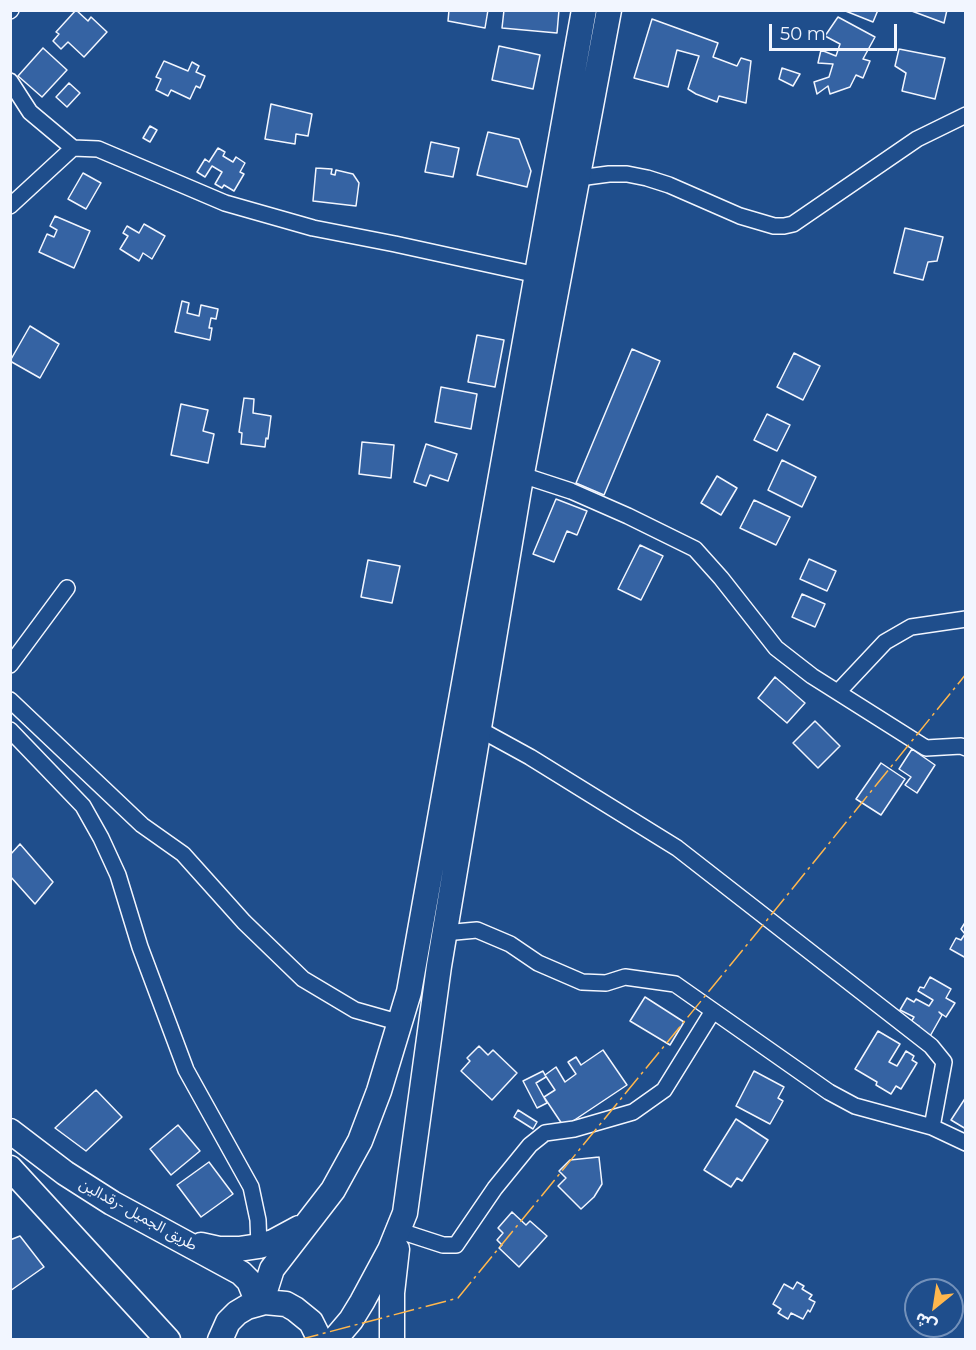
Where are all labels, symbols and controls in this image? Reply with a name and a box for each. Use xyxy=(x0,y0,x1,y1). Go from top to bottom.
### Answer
scale bar xyxy=(772,12,900,50)
text: 50 m xyxy=(780,23,826,45)
street label: طريق الجميل -رقدالين xyxy=(76,1175,200,1255)
north arrow xyxy=(904,1278,964,1338)
text: ش xyxy=(912,1309,940,1336)

